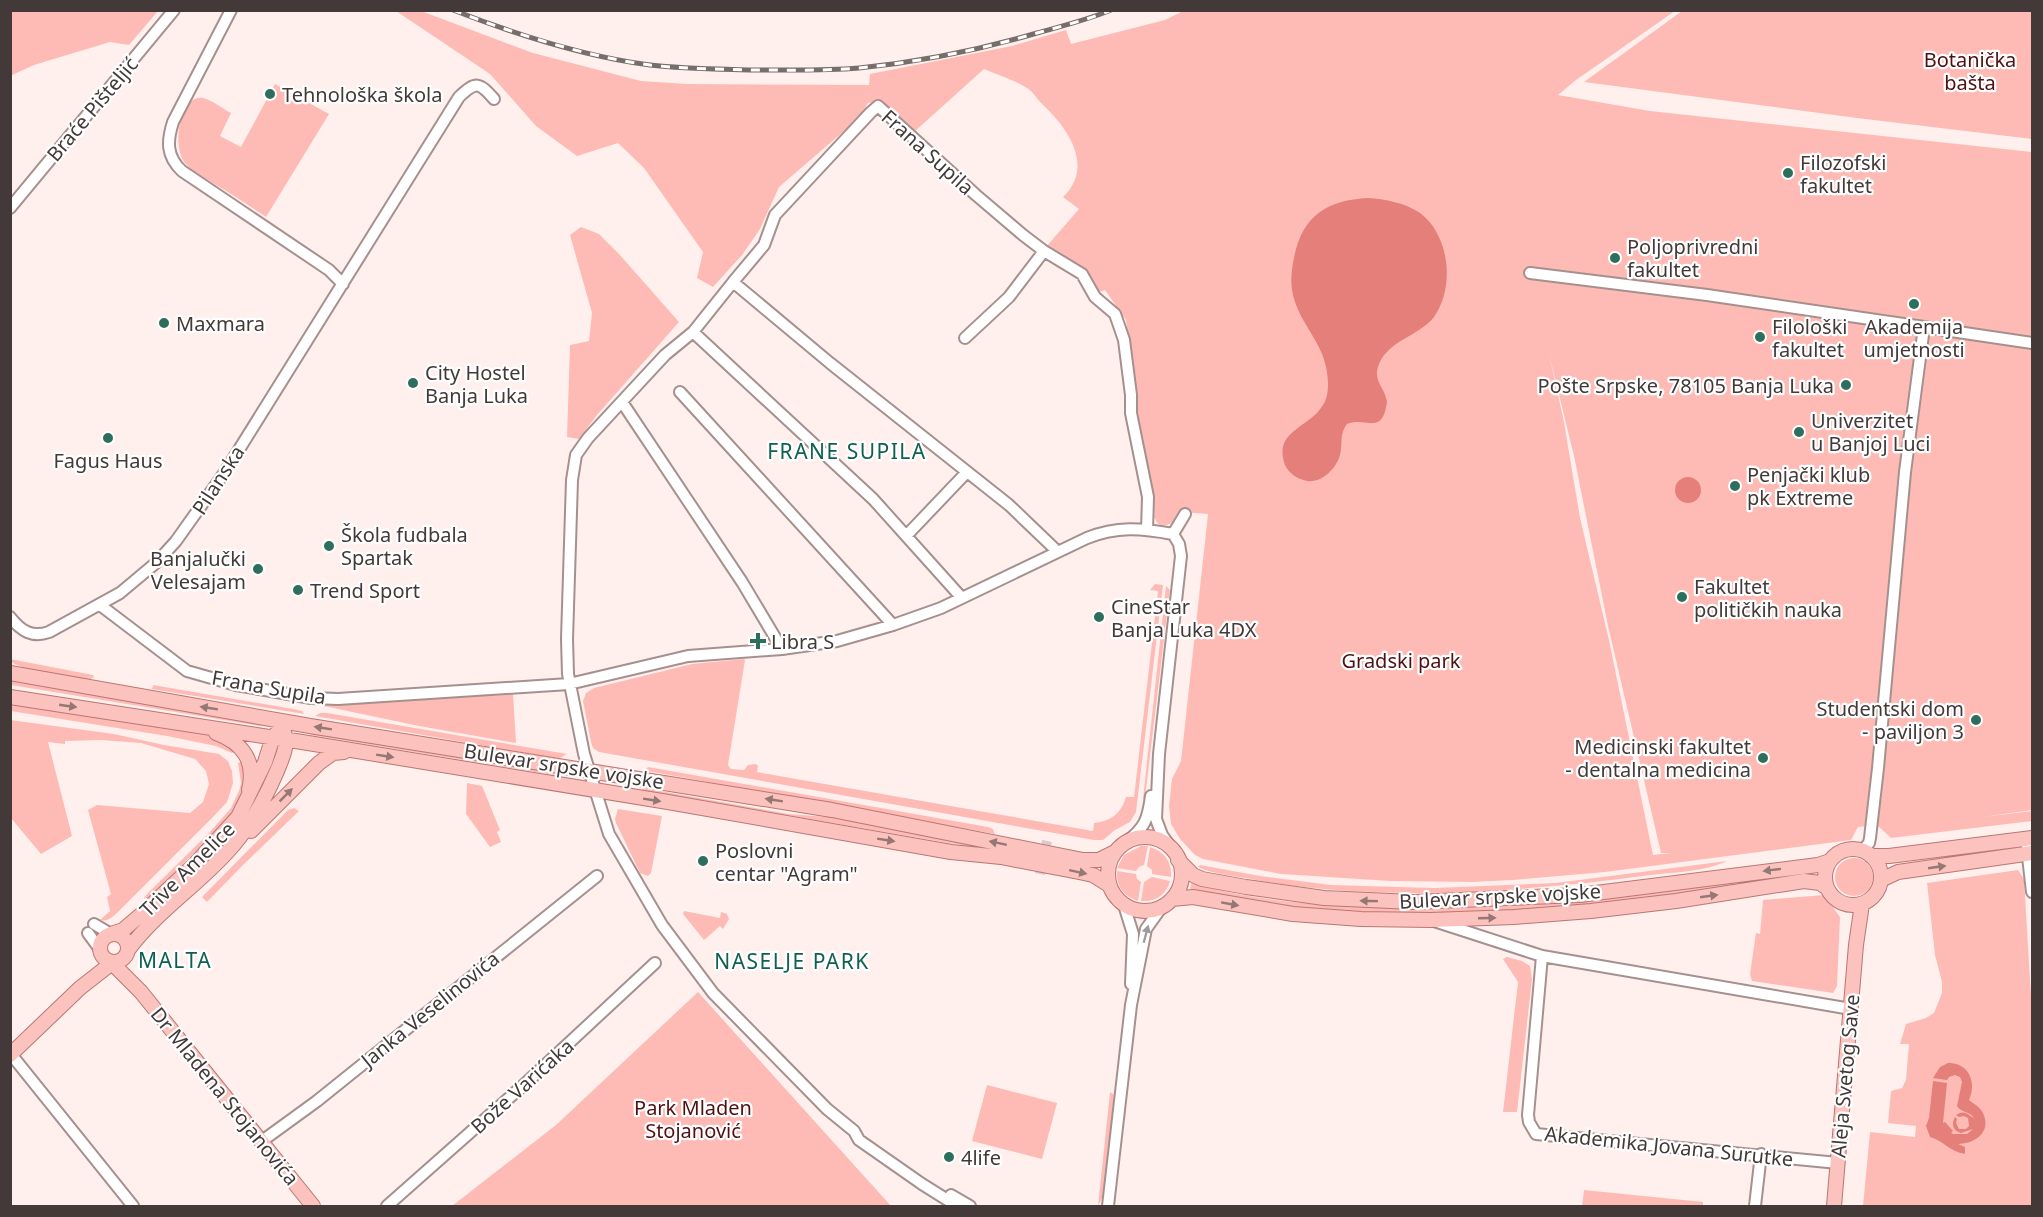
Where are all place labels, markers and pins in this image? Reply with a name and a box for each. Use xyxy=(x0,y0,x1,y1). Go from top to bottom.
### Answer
place label: Tehnološka škola xyxy=(282,81,443,108)
marker: Tehnološka škola xyxy=(263,87,277,101)
place label: Filozofski fakultet xyxy=(1800,149,1886,199)
marker: Filozofski fakultet xyxy=(1781,166,1795,180)
place label: Poljoprivredni fakultet xyxy=(1627,233,1758,283)
marker: Poljoprivredni fakultet xyxy=(1608,251,1622,265)
marker: Akademija umjetnosti xyxy=(1907,297,1921,311)
place label: Maxmara xyxy=(176,310,265,337)
place label: Filološki fakultet xyxy=(1772,313,1847,363)
place label: Akademija umjetnosti xyxy=(1863,313,1965,363)
marker: Maxmara xyxy=(157,316,171,330)
marker: Filološki fakultet xyxy=(1753,330,1767,344)
place label: City Hostel Banja Luka xyxy=(425,359,528,409)
place label: Pošte Srpske, 78105 Banja Luka xyxy=(1538,372,1834,399)
marker: City Hostel Banja Luka xyxy=(406,376,420,390)
marker: Pošte Srpske, 78105 Banja Luka xyxy=(1839,378,1853,392)
place label: Univerzitet u Banjoj Luci xyxy=(1811,407,1930,457)
marker: Univerzitet u Banjoj Luci xyxy=(1792,425,1806,439)
marker: Fagus Haus xyxy=(101,431,115,445)
place label: Fagus Haus xyxy=(53,447,163,474)
place label: Penjački klub pk Extreme xyxy=(1747,461,1870,511)
marker: Penjački klub pk Extreme xyxy=(1728,479,1742,493)
place label: Škola fudbala Spartak xyxy=(341,521,468,571)
marker: Škola fudbala Spartak xyxy=(322,539,336,553)
place label: Banjalučki Velesajam xyxy=(150,545,246,595)
marker: Banjalučki Velesajam xyxy=(251,562,265,576)
place label: Fakultet političkih nauka xyxy=(1694,573,1842,623)
place label: Trend Sport xyxy=(310,577,420,604)
marker: Trend Sport xyxy=(291,583,305,597)
marker: Fakultet političkih nauka xyxy=(1675,590,1689,604)
place label: CineStar Banja Luka 4DX xyxy=(1111,593,1257,643)
marker: CineStar Banja Luka 4DX xyxy=(1092,610,1106,624)
place label: Libra S xyxy=(771,628,834,655)
marker: Libra S xyxy=(749,632,767,650)
place label: Studentski dom - paviljon 3 xyxy=(1817,695,1964,745)
marker: Studentski dom - paviljon 3 xyxy=(1969,713,1983,727)
place label: Medicinski fakultet - dentalna medicina xyxy=(1565,733,1751,783)
marker: Medicinski fakultet - dentalna medicina xyxy=(1756,751,1770,765)
place label: Poslovni centar "Agram" xyxy=(715,837,858,887)
marker: Poslovni centar "Agram" xyxy=(696,854,710,868)
place label: 4life xyxy=(961,1144,1001,1171)
marker: 4life xyxy=(942,1150,956,1164)

